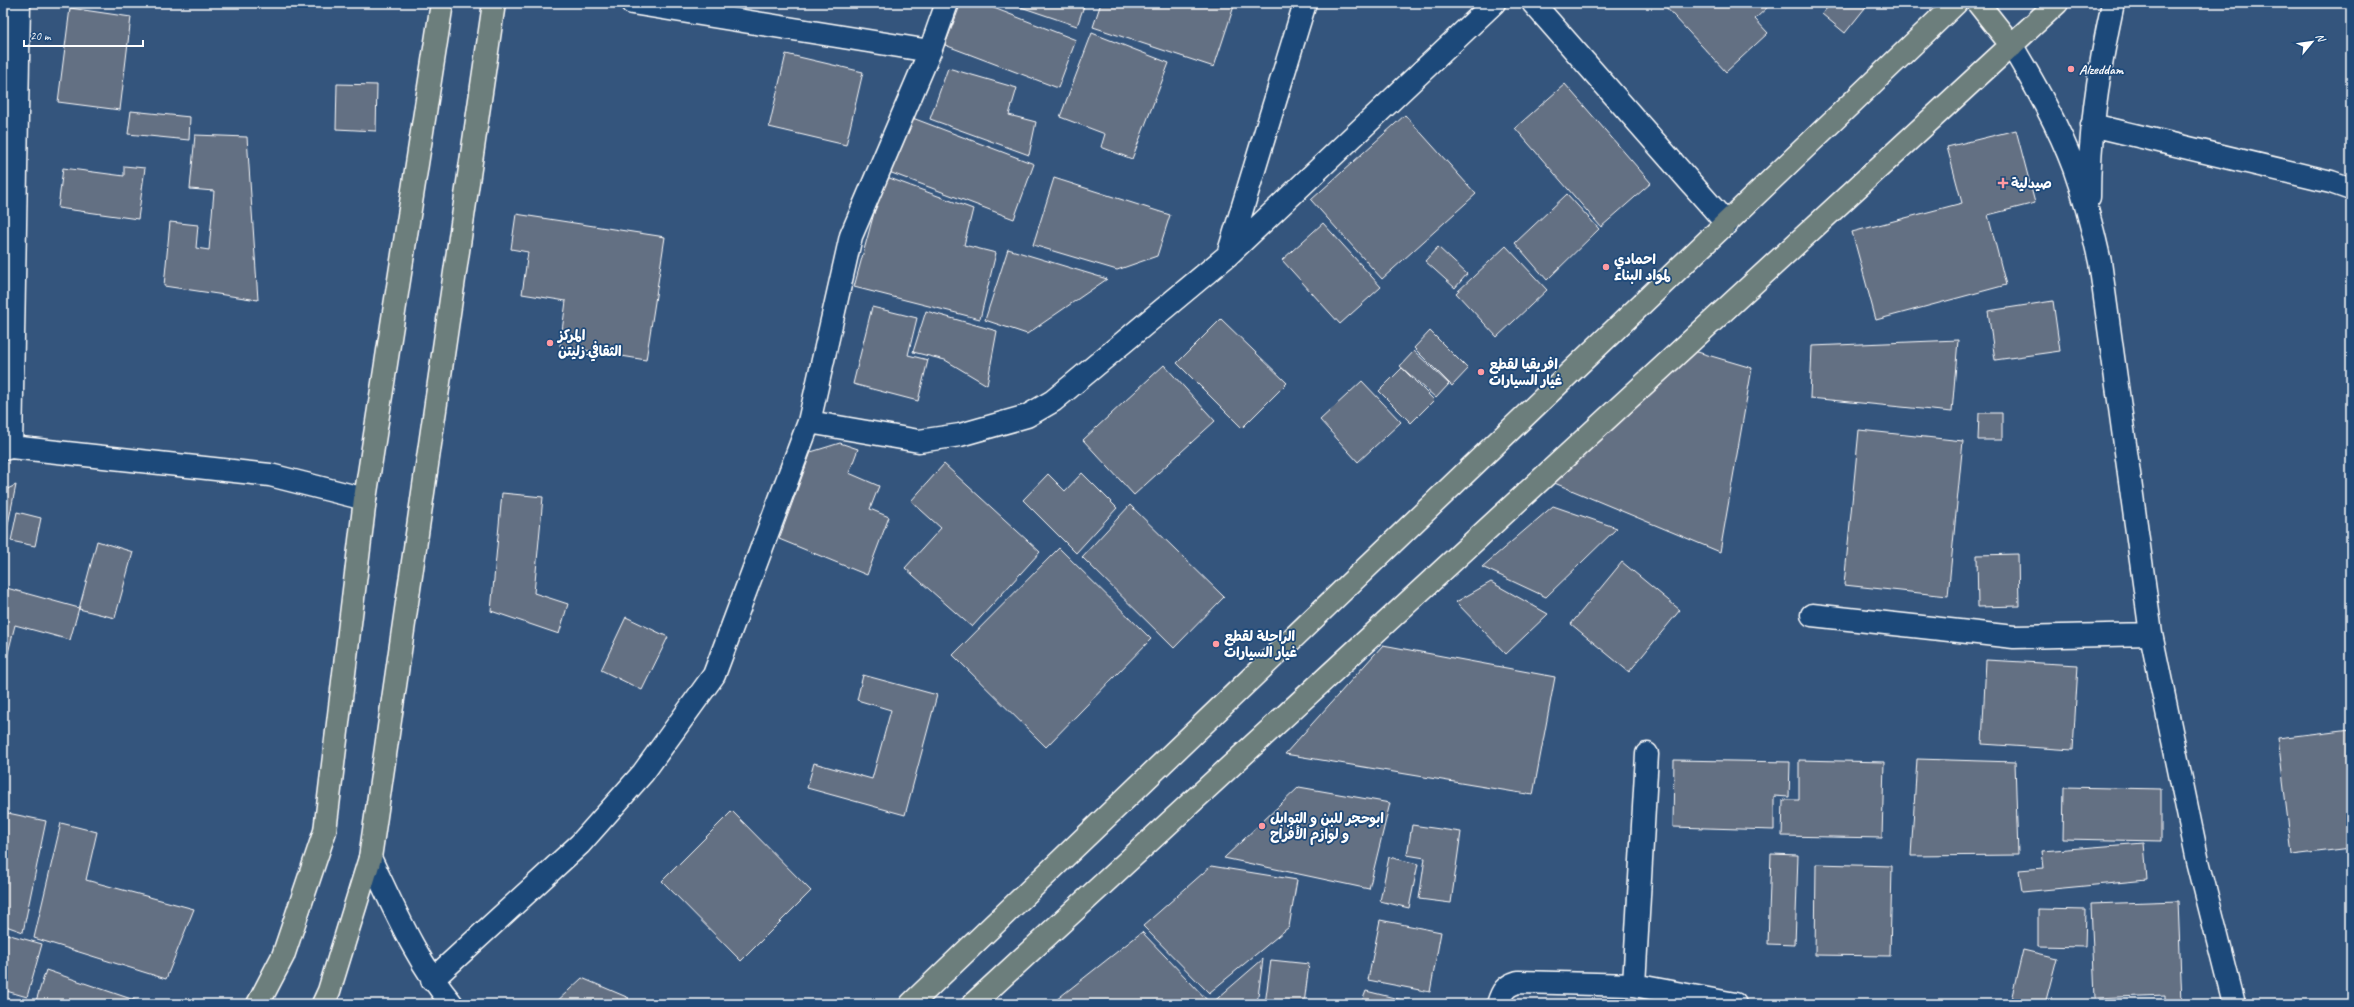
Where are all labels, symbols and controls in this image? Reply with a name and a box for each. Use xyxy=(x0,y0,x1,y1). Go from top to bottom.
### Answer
scale bar xyxy=(24,22,143,48)
north arrow xyxy=(2292,22,2332,62)
text: 20 m xyxy=(30,28,52,44)
text: N xyxy=(2313,31,2330,45)
place label: Alzeddam xyxy=(2079,61,2125,78)
marker: Alzeddam xyxy=(2066,64,2076,74)
place label: صيدلية xyxy=(2011,175,2052,192)
marker: صيدلية xyxy=(1998,178,2008,188)
place label: احمادي لمواد البناء xyxy=(1614,251,1671,285)
marker: احمادي لمواد البناء xyxy=(1601,262,1611,272)
place label: المركز الثقافي.زليتن xyxy=(556,327,622,362)
marker: المركز الثقافي.زليتن xyxy=(545,338,555,348)
place label: افريقيا لقطع غيار السيارات xyxy=(1489,356,1563,389)
marker: افريقيا لقطع غيار السيارات xyxy=(1476,367,1486,377)
place label: الراحلة لقطع غيار السيارات xyxy=(1224,628,1298,661)
marker: الراحلة لقطع غيار السيارات xyxy=(1211,639,1221,649)
place label: ابوحجر للبن و التوابل و لوازم الأفراح xyxy=(1270,810,1384,845)
marker: ابوحجر للبن و التوابل و لوازم الأفراح xyxy=(1257,821,1267,831)

